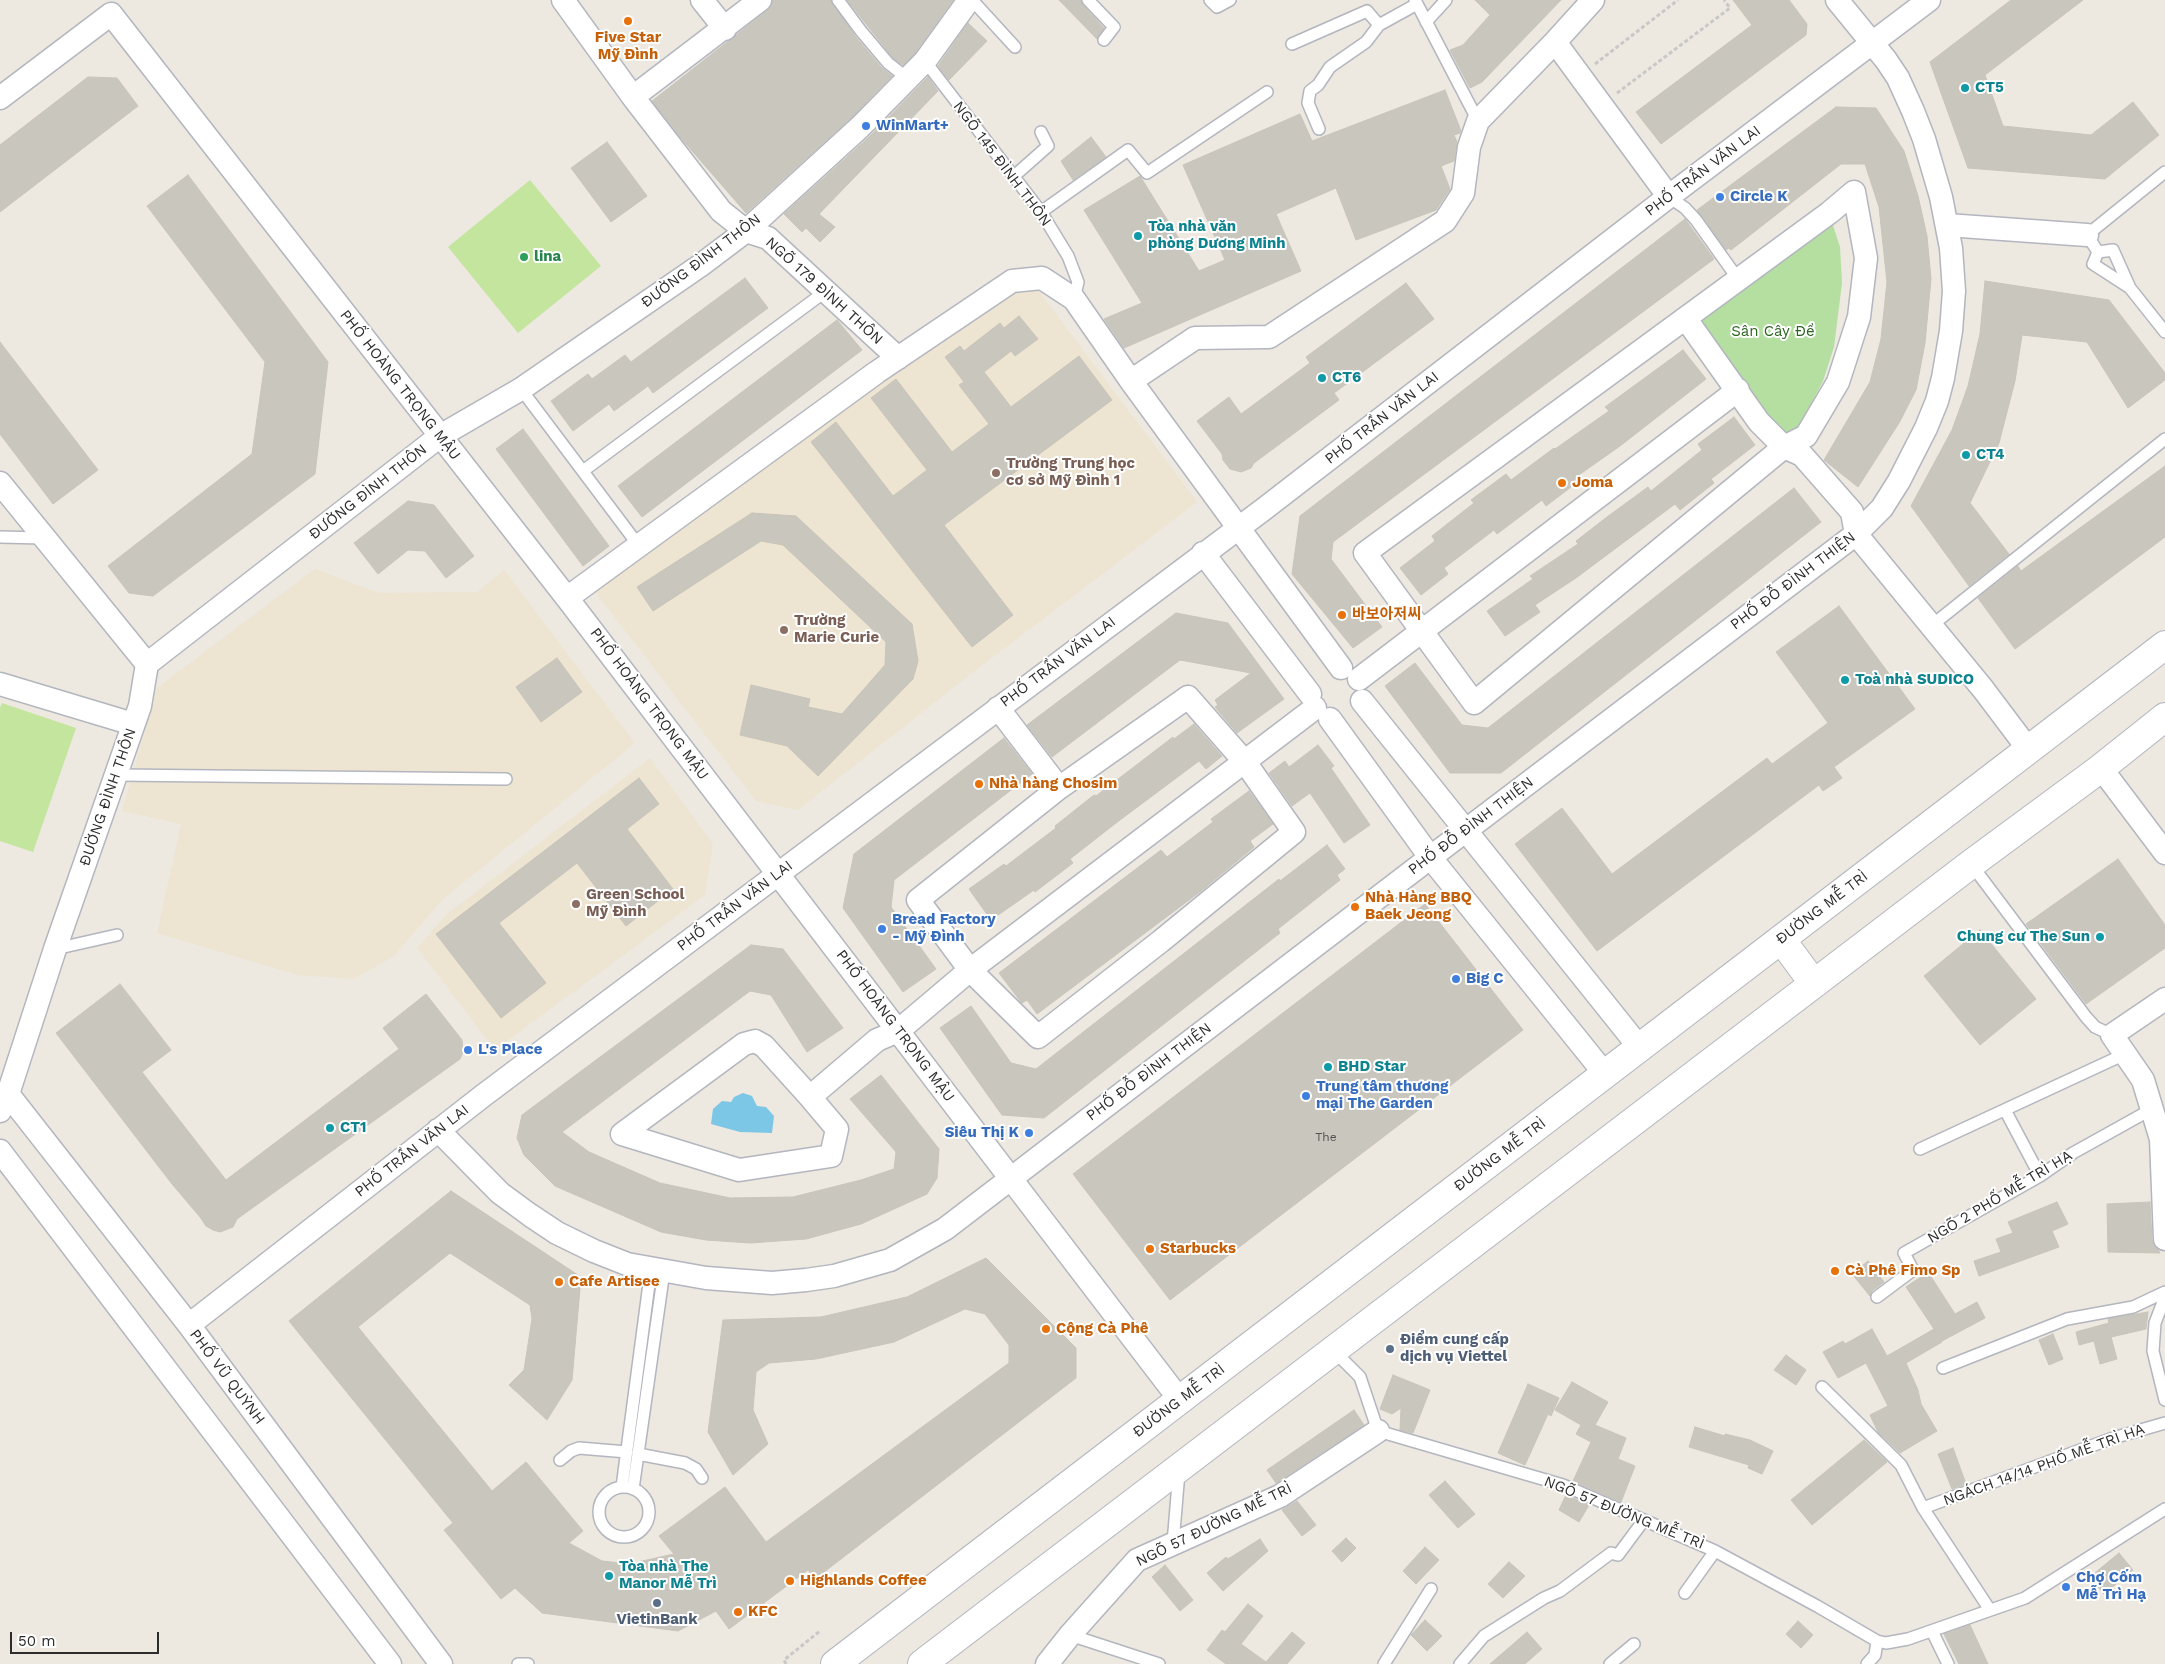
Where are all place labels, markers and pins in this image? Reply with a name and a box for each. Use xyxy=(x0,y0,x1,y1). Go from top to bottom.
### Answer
marker: Five Star Mỹ Đình xyxy=(622,15,634,27)
place label: Five Star Mỹ Đình xyxy=(595,29,661,64)
place label: CT5 xyxy=(1975,79,2004,97)
marker: CT5 xyxy=(1959,82,1971,94)
place label: WinMart+ xyxy=(876,117,949,135)
marker: WinMart+ xyxy=(860,120,872,132)
place label: Circle K xyxy=(1730,188,1788,206)
marker: Circle K xyxy=(1714,191,1726,203)
place label: Tòa nhà văn phòng Dương Minh xyxy=(1148,218,1286,253)
marker: Tòa nhà văn phòng Dương Minh xyxy=(1132,230,1144,242)
place label: lina xyxy=(534,248,561,266)
marker: lina xyxy=(518,251,530,263)
place label: CT6 xyxy=(1332,369,1361,387)
marker: CT6 xyxy=(1316,372,1328,384)
place label: CT4 xyxy=(1976,446,2004,464)
marker: CT4 xyxy=(1960,449,1972,461)
place label: Trường Trung học cơ sở Mỹ Đình 1 xyxy=(1006,455,1135,490)
marker: Trường Trung học cơ sở Mỹ Đình 1 xyxy=(990,467,1002,479)
place label: Joma xyxy=(1572,474,1613,492)
marker: Joma xyxy=(1556,477,1568,489)
place label: 바보아저씨 xyxy=(1352,606,1421,624)
marker: 바보아저씨 xyxy=(1336,609,1348,621)
place label: Trường Marie Curie xyxy=(794,612,879,647)
marker: Trường Marie Curie xyxy=(778,624,790,636)
place label: Toà nhà SUDICO xyxy=(1855,671,1974,689)
marker: Toà nhà SUDICO xyxy=(1839,674,1851,686)
place label: Nhà hàng Chosim xyxy=(989,775,1117,793)
marker: Nhà hàng Chosim xyxy=(973,778,985,790)
place label: Green School Mỹ Đình xyxy=(586,886,685,921)
place label: Nhà Hàng BBQ Baek Jeong xyxy=(1365,889,1472,924)
marker: Green School Mỹ Đình xyxy=(570,898,582,910)
marker: Nhà Hàng BBQ Baek Jeong xyxy=(1349,901,1361,913)
place label: Bread Factory - Mỹ Đình xyxy=(892,911,996,946)
marker: Bread Factory - Mỹ Đình xyxy=(876,923,888,935)
place label: Chung cư The Sun xyxy=(1957,928,2090,946)
marker: Chung cư The Sun xyxy=(2094,931,2106,943)
place label: Big C xyxy=(1466,970,1504,988)
marker: Big C xyxy=(1450,973,1462,985)
place label: L's Place xyxy=(478,1041,542,1059)
marker: L's Place xyxy=(462,1044,474,1056)
place label: BHD Star xyxy=(1338,1058,1406,1076)
marker: BHD Star xyxy=(1322,1061,1334,1073)
place label: Trung tâm thương mại The Garden xyxy=(1316,1078,1449,1113)
marker: Trung tâm thương mại The Garden xyxy=(1300,1090,1312,1102)
place label: CT1 xyxy=(340,1119,366,1137)
marker: CT1 xyxy=(324,1122,336,1134)
place label: Siêu Thị K xyxy=(945,1124,1019,1142)
marker: Siêu Thị K xyxy=(1023,1127,1035,1139)
place label: Starbucks xyxy=(1160,1240,1236,1258)
marker: Starbucks xyxy=(1144,1243,1156,1255)
place label: Cà Phê Fimo Sp xyxy=(1845,1262,1960,1280)
marker: Cà Phê Fimo Sp xyxy=(1829,1265,1841,1277)
place label: Cafe Artisee xyxy=(569,1273,660,1291)
marker: Cafe Artisee xyxy=(553,1276,565,1288)
place label: Cộng Cà Phê xyxy=(1056,1320,1148,1338)
marker: Cộng Cà Phê xyxy=(1040,1323,1052,1335)
place label: Điểm cung cấp dịch vụ Viettel xyxy=(1400,1331,1509,1366)
marker: Điểm cung cấp dịch vụ Viettel xyxy=(1384,1343,1396,1355)
place label: Tòa nhà The Manor Mễ Trì xyxy=(619,1558,717,1593)
place label: Chợ Cốm Mễ Trì Hạ xyxy=(2076,1569,2146,1604)
marker: Tòa nhà The Manor Mễ Trì xyxy=(603,1570,615,1582)
place label: Highlands Coffee xyxy=(800,1572,927,1590)
marker: Highlands Coffee xyxy=(784,1575,796,1587)
marker: Chợ Cốm Mễ Trì Hạ xyxy=(2060,1581,2072,1593)
marker: VietinBank xyxy=(651,1597,663,1609)
place label: KFC xyxy=(748,1603,778,1621)
marker: KFC xyxy=(732,1606,744,1618)
place label: VietinBank xyxy=(617,1611,697,1629)

